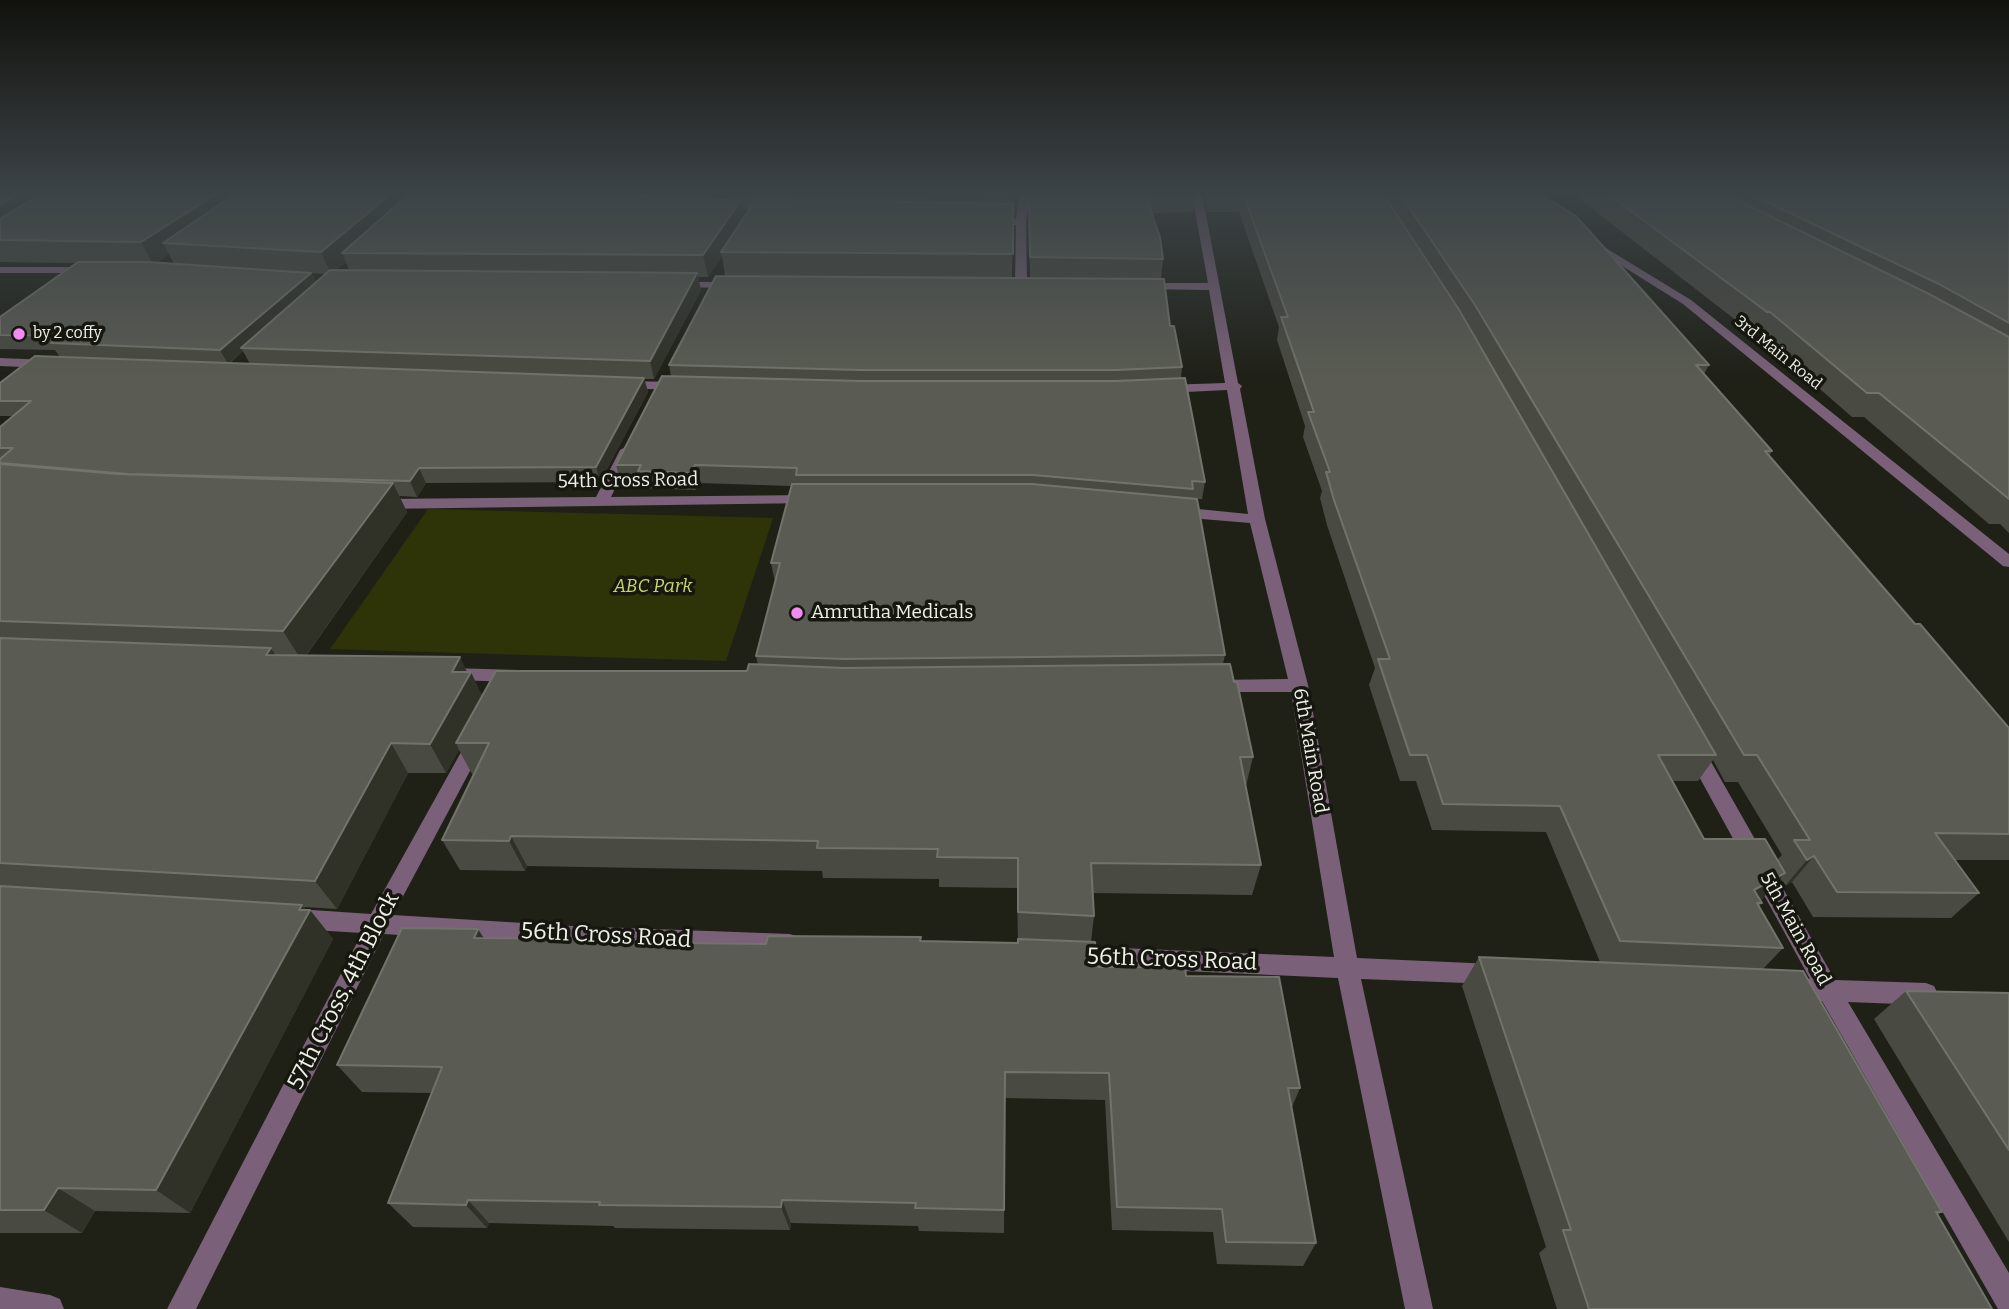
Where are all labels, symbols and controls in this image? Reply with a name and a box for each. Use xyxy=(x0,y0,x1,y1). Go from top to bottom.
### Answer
street label: 3rd Main Road xyxy=(1731,312,1825,394)
place label: by 2 coffy xyxy=(33,324,102,344)
marker: by 2 coffy xyxy=(11,326,27,342)
street label: 54th Cross Road xyxy=(557,468,699,494)
park label: ABC Park xyxy=(613,576,693,598)
place label: Amrutha Medicals xyxy=(811,602,973,624)
marker: Amrutha Medicals xyxy=(789,605,805,621)
street label: 6th Main Road xyxy=(1288,687,1332,815)
street label: 5th Main Road xyxy=(1755,869,1835,989)
street label: 57th Cross, 4th Block xyxy=(282,888,406,1094)
street label: 56th Cross Road xyxy=(520,918,692,954)
street label: 56th Cross Road xyxy=(1086,943,1258,977)

